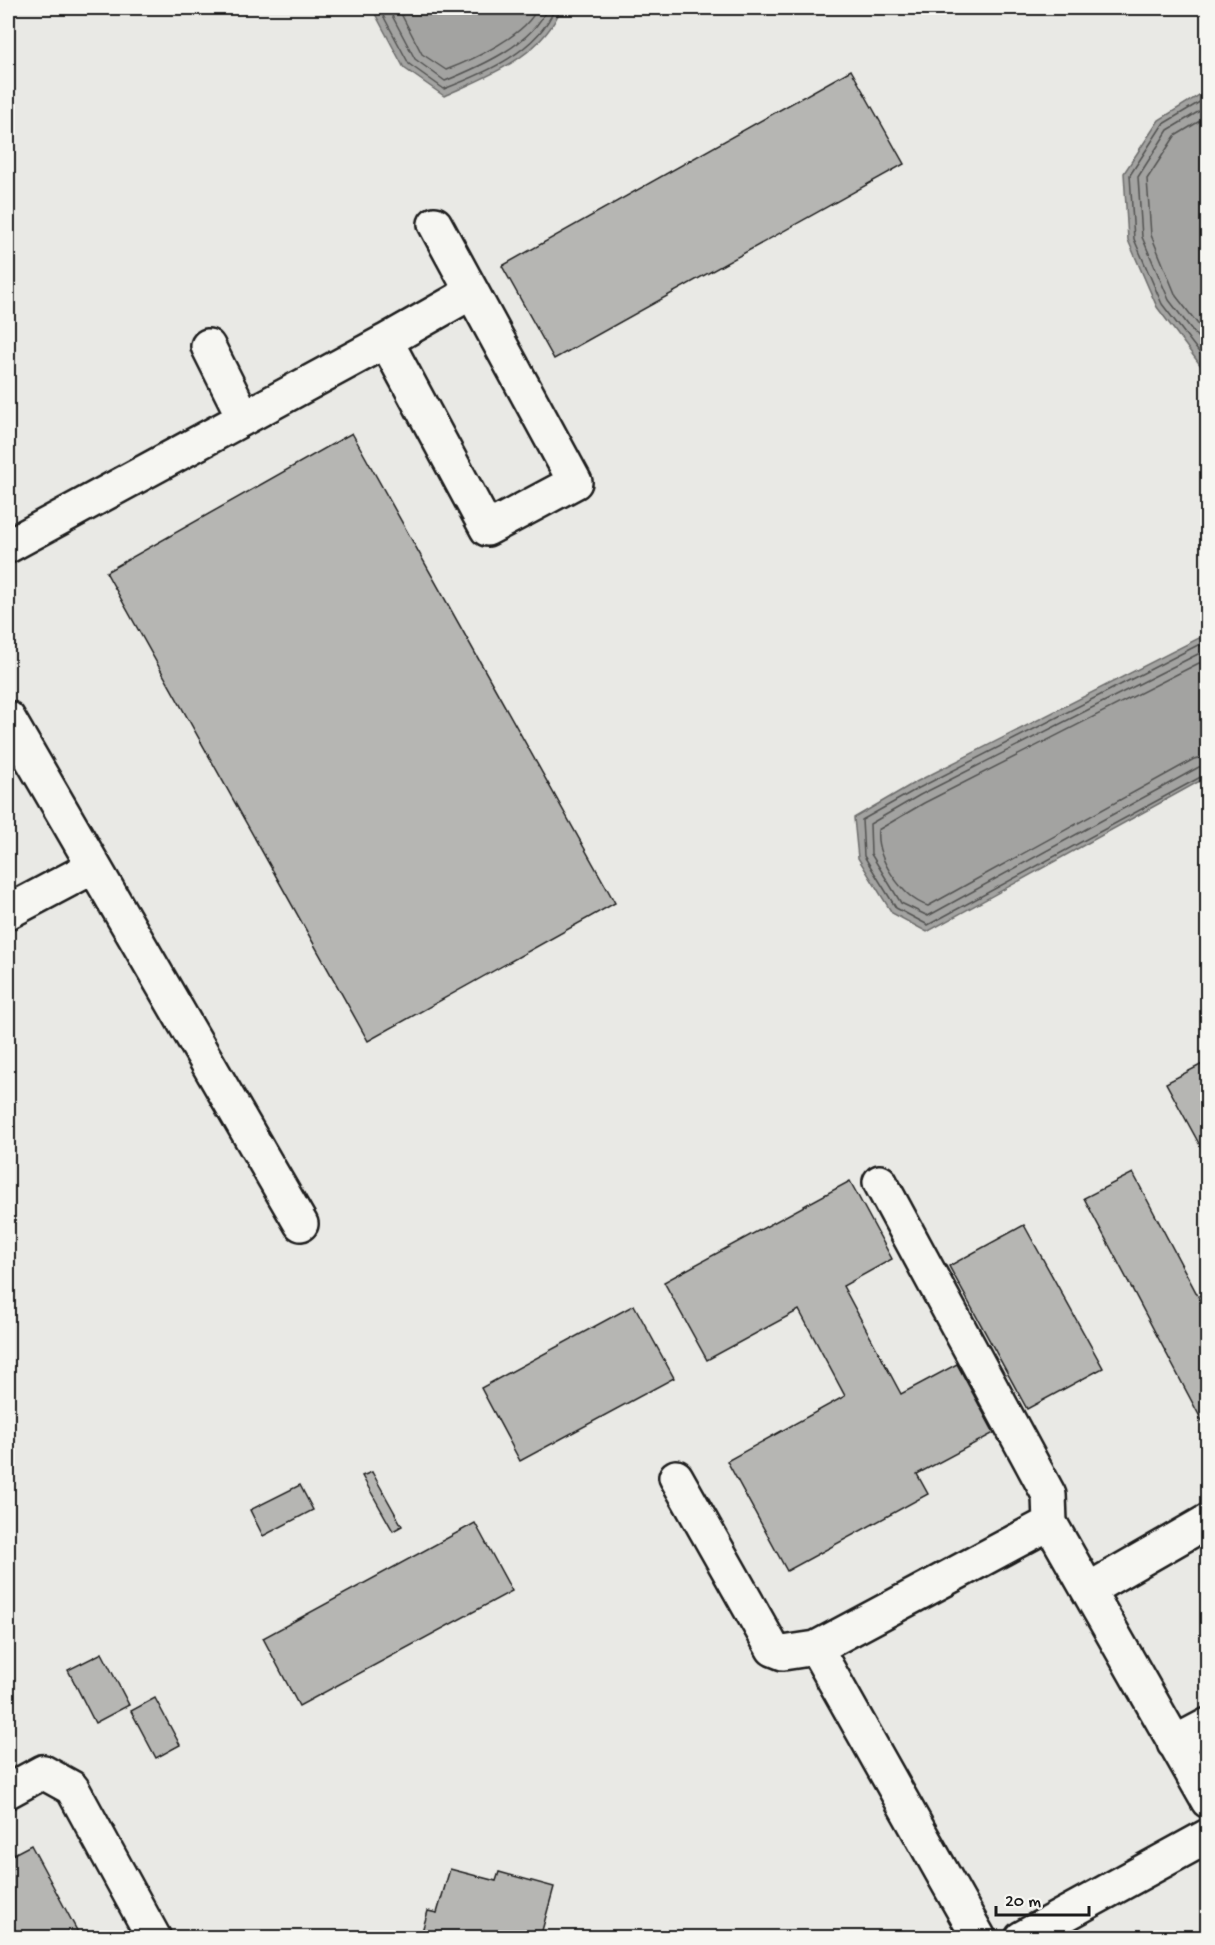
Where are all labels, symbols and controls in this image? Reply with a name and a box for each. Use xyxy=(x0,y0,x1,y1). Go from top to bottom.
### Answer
scale bar xyxy=(996,1879,1089,1917)
text: 20 m xyxy=(1005,1892,1041,1913)

